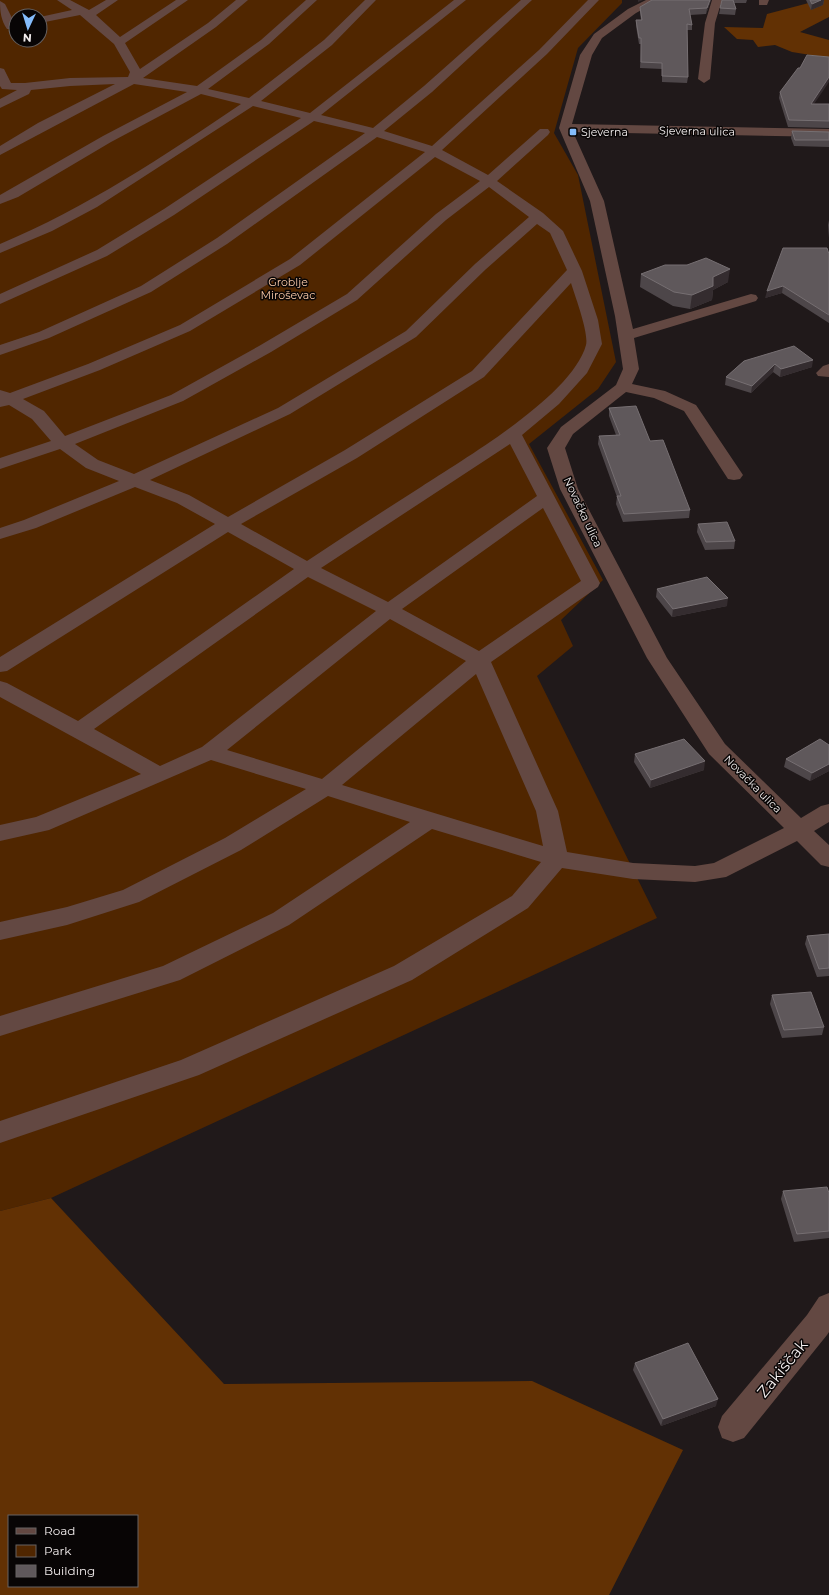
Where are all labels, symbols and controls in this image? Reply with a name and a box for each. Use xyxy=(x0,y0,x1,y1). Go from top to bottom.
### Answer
north arrow xyxy=(8,8,48,48)
text: N xyxy=(22,31,32,45)
street label: Sjeverna ulica xyxy=(659,123,735,139)
place label: Sjeverna xyxy=(581,125,628,139)
marker: Sjeverna xyxy=(568,127,578,137)
park label: Groblje Miroševac xyxy=(261,275,315,302)
street label: Novačka ulica xyxy=(561,475,605,549)
street label: Novačka ulica xyxy=(721,752,785,816)
street label: Zakiščak xyxy=(753,1335,812,1401)
legend xyxy=(8,1515,138,1587)
text: Road xyxy=(44,1523,75,1538)
text: Park xyxy=(44,1543,72,1558)
text: Building xyxy=(44,1563,95,1578)

